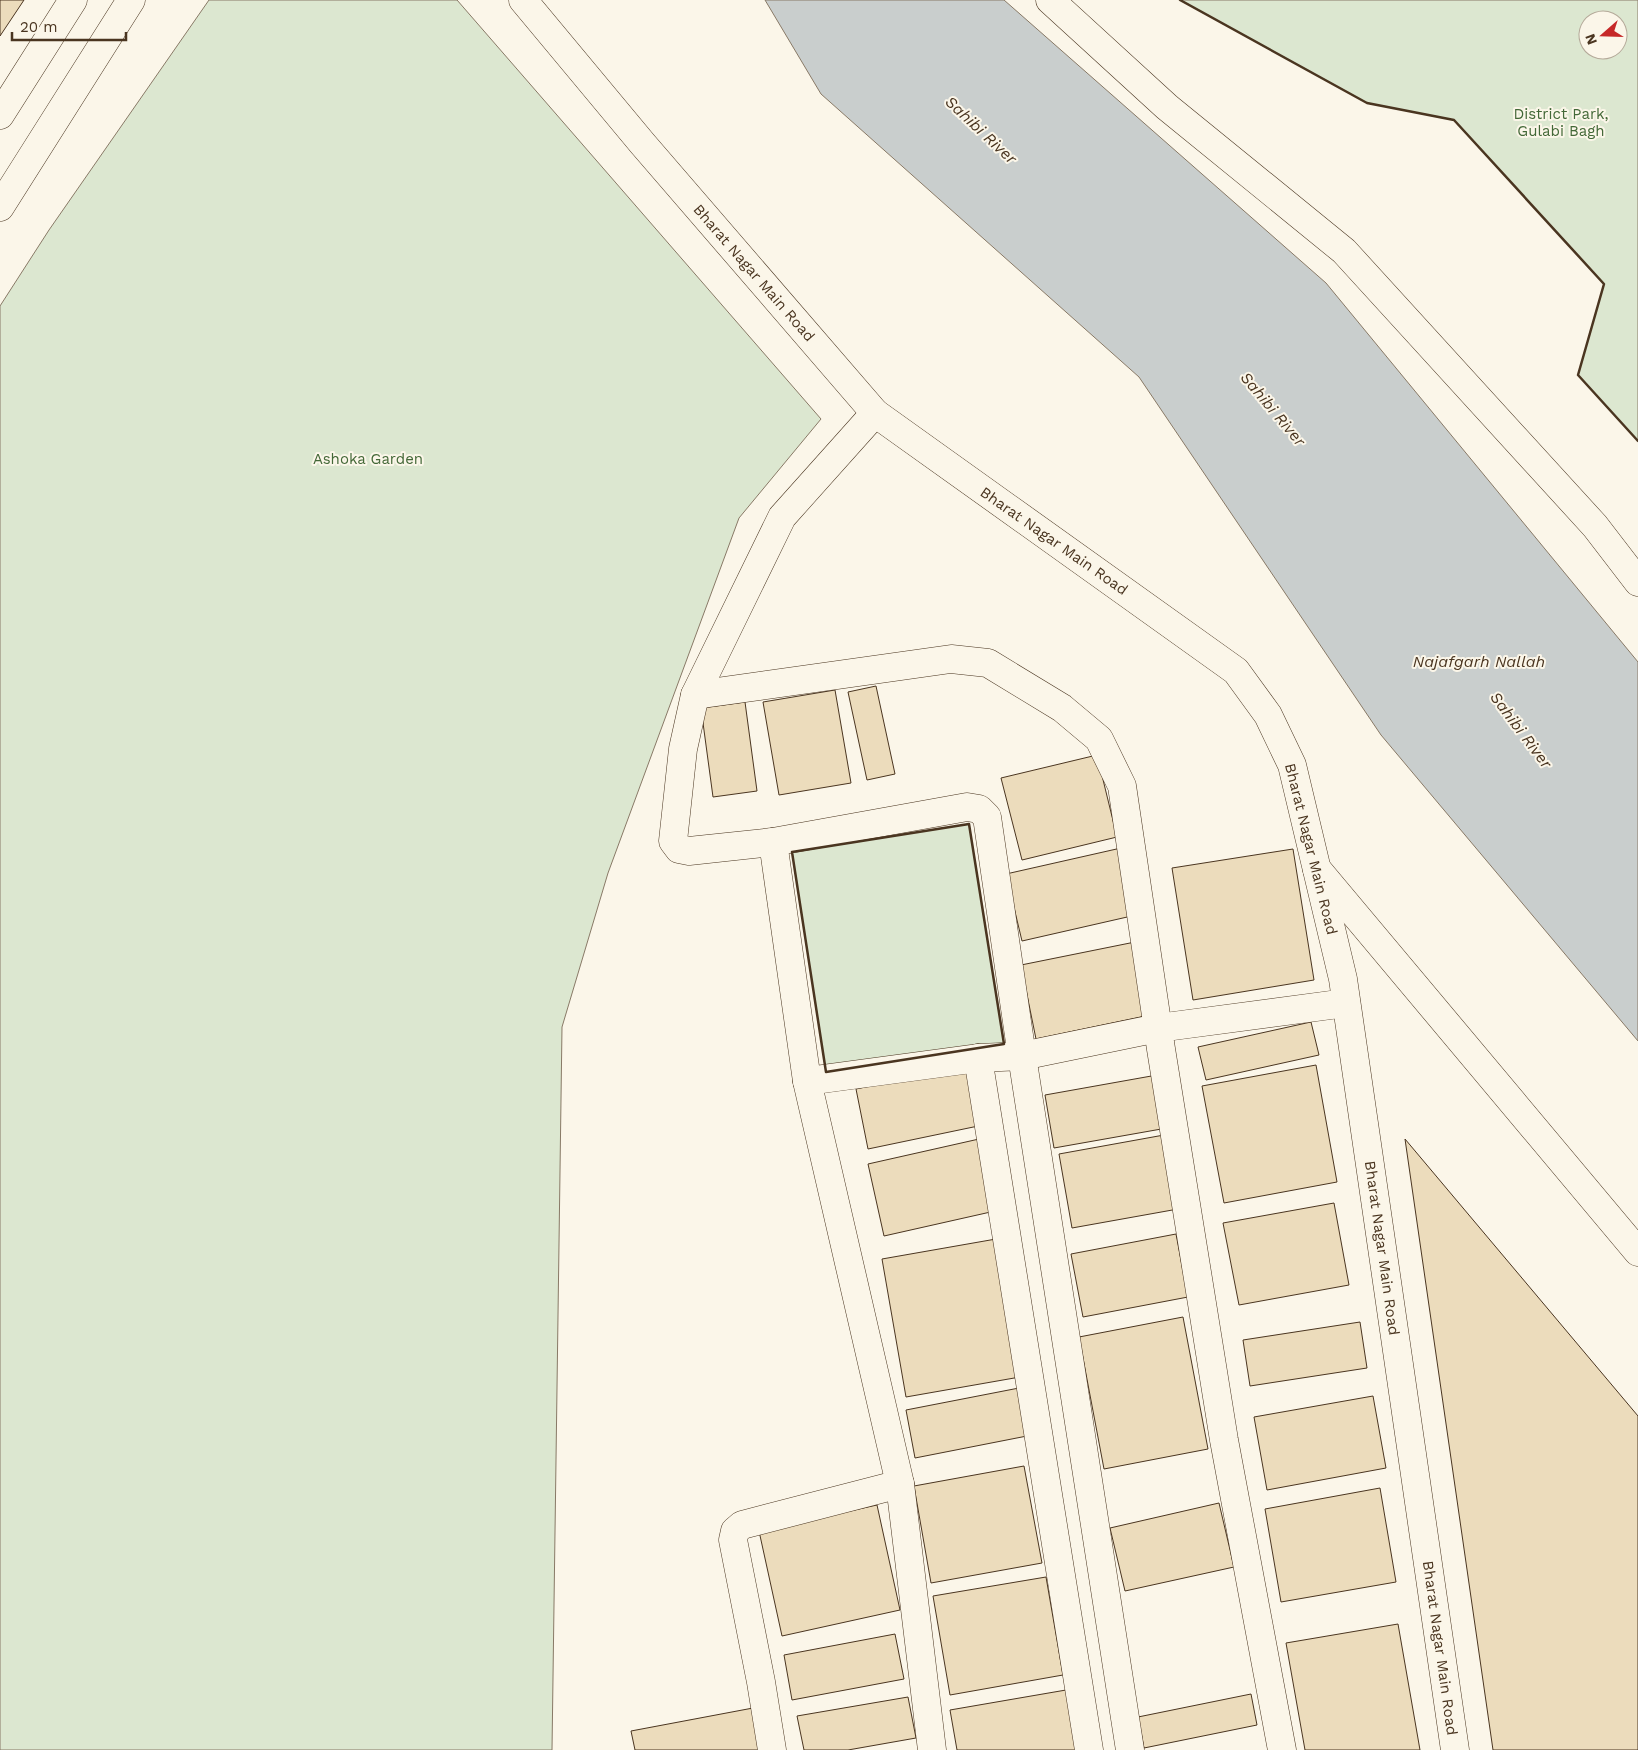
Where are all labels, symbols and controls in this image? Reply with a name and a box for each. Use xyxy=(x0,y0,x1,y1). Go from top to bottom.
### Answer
scale bar xyxy=(12,10,126,42)
north arrow xyxy=(1578,10,1628,60)
text: 20 m xyxy=(20,18,58,36)
text: N xyxy=(1581,32,1600,47)
water label: Sahibi River xyxy=(941,92,1021,169)
park label: District Park, Gulabi Bagh xyxy=(1513,105,1609,140)
street label: Bharat Nagar Main Road xyxy=(689,201,819,345)
water label: Sahibi River xyxy=(1236,368,1310,451)
park label: Ashoka Garden xyxy=(313,450,423,468)
street label: Bharat Nagar Main Road xyxy=(977,483,1131,599)
water label: Najafgarh Nallah xyxy=(1413,652,1545,671)
water label: Sahibi River xyxy=(1486,688,1556,773)
street label: Bharat Nagar Main Road xyxy=(1281,761,1341,937)
street label: Bharat Nagar Main Road xyxy=(1361,1160,1403,1336)
street label: Bharat Nagar Main Road xyxy=(1419,1560,1461,1736)

